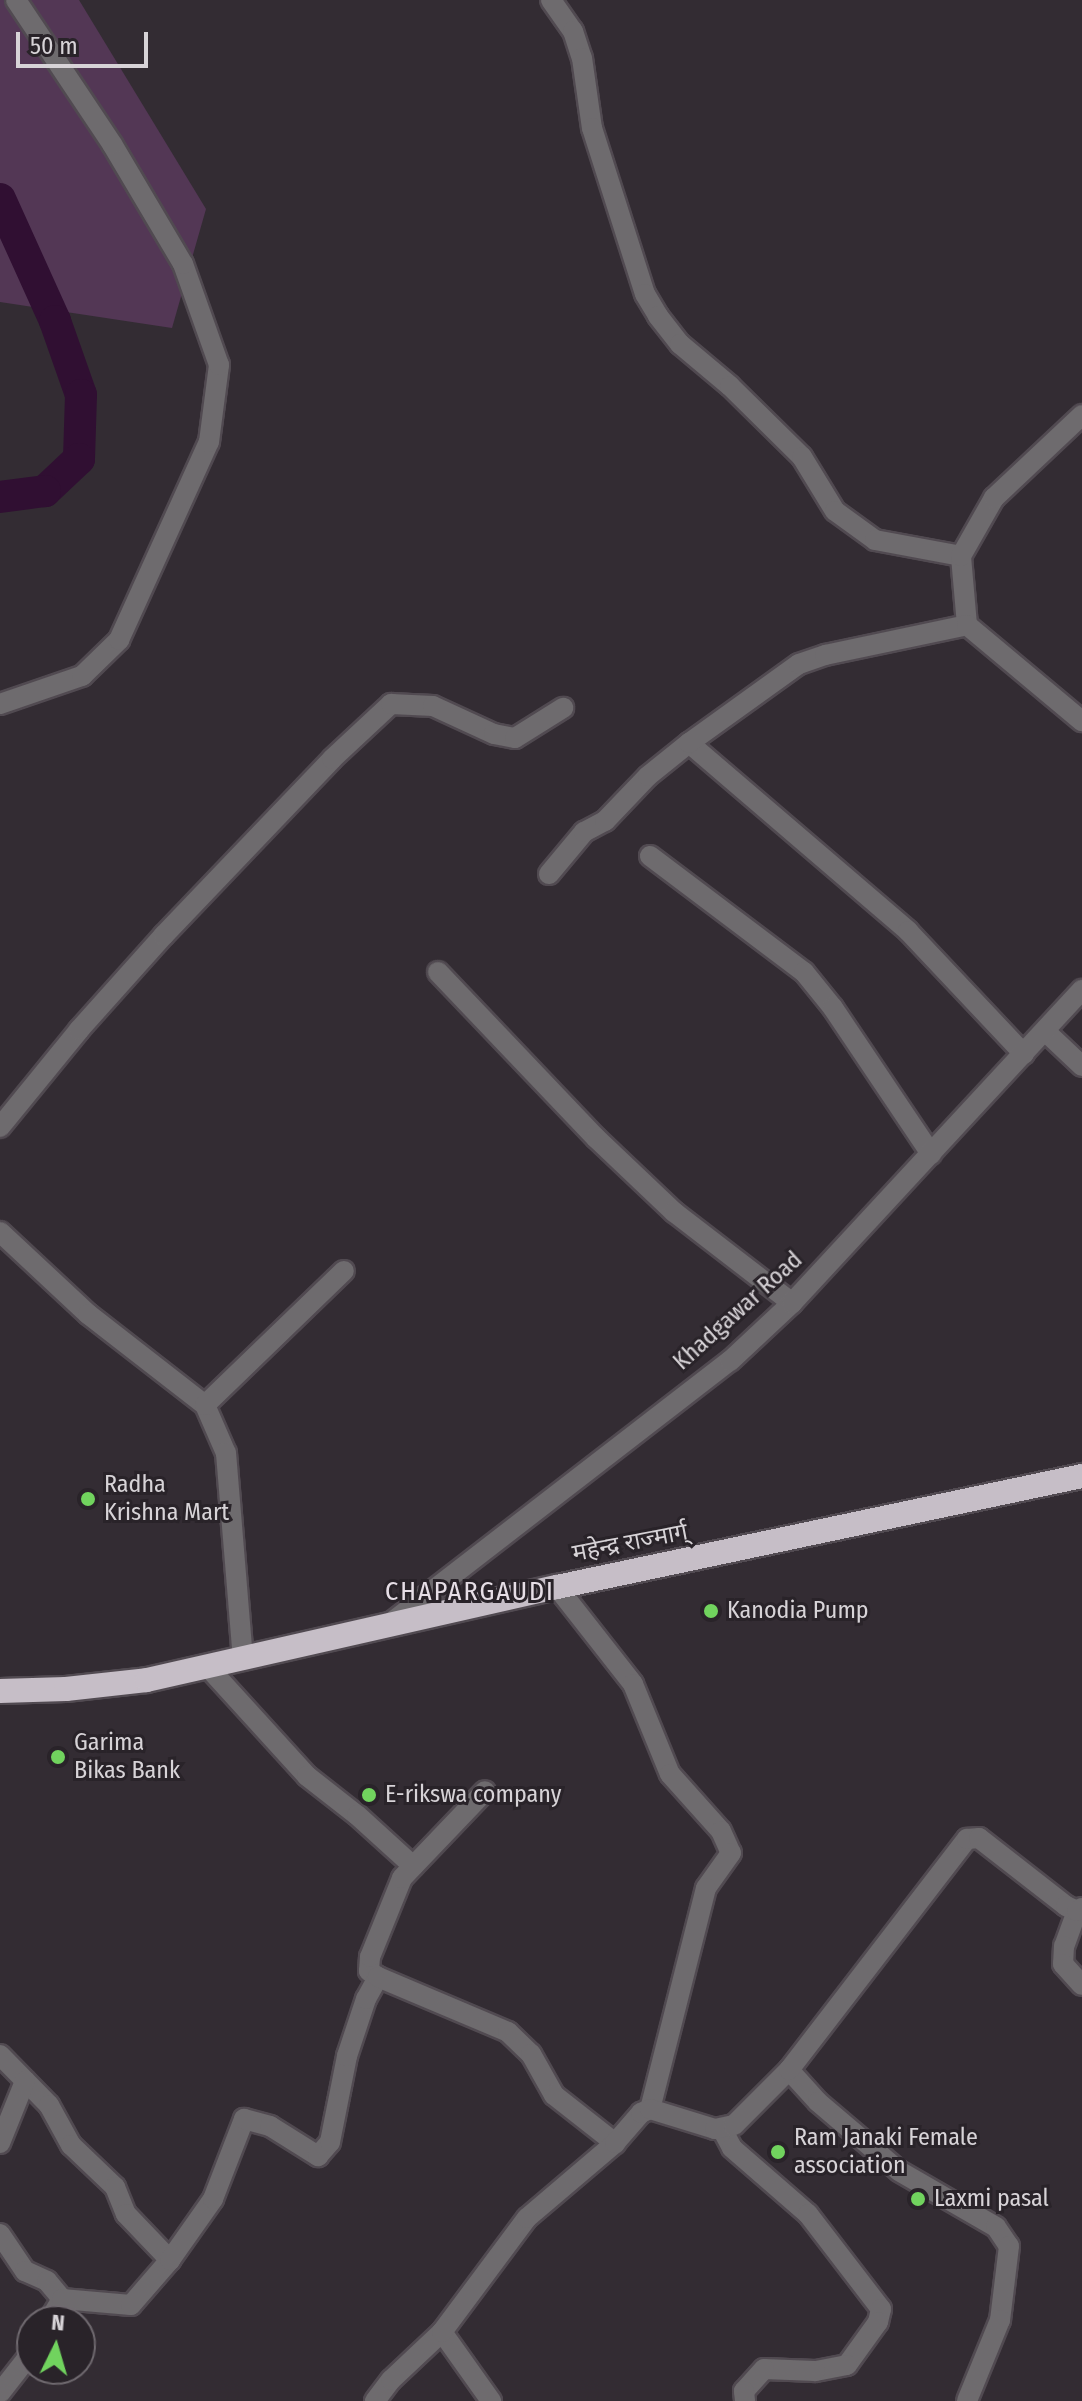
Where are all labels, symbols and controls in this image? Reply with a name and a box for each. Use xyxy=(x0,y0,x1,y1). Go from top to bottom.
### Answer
scale bar xyxy=(20,16,152,66)
text: 50 m xyxy=(30,32,78,60)
street label: Khadgawar Road xyxy=(668,1246,808,1376)
place label: Radha Krishna Mart xyxy=(104,1471,229,1527)
marker: Radha Krishna Mart xyxy=(79,1490,97,1508)
street label: महेन्द्र राज्मार्ग् xyxy=(570,1518,690,1568)
district label: CHAPARGAUDI xyxy=(385,1576,555,1608)
place label: Kanodia Pump xyxy=(727,1597,869,1625)
marker: Kanodia Pump xyxy=(702,1602,720,1620)
place label: Garima Bikas Bank xyxy=(74,1729,180,1785)
marker: Garima Bikas Bank xyxy=(49,1748,67,1766)
place label: E-rikswa company xyxy=(385,1781,561,1809)
marker: E-rikswa company xyxy=(360,1786,378,1804)
place label: Ram Janaki Female association xyxy=(794,2124,978,2180)
marker: Ram Janaki Female association xyxy=(769,2143,787,2161)
place label: Laxmi pasal xyxy=(934,2185,1049,2213)
marker: Laxmi pasal xyxy=(909,2190,927,2208)
north arrow xyxy=(16,2305,96,2385)
text: N xyxy=(50,2309,66,2337)

